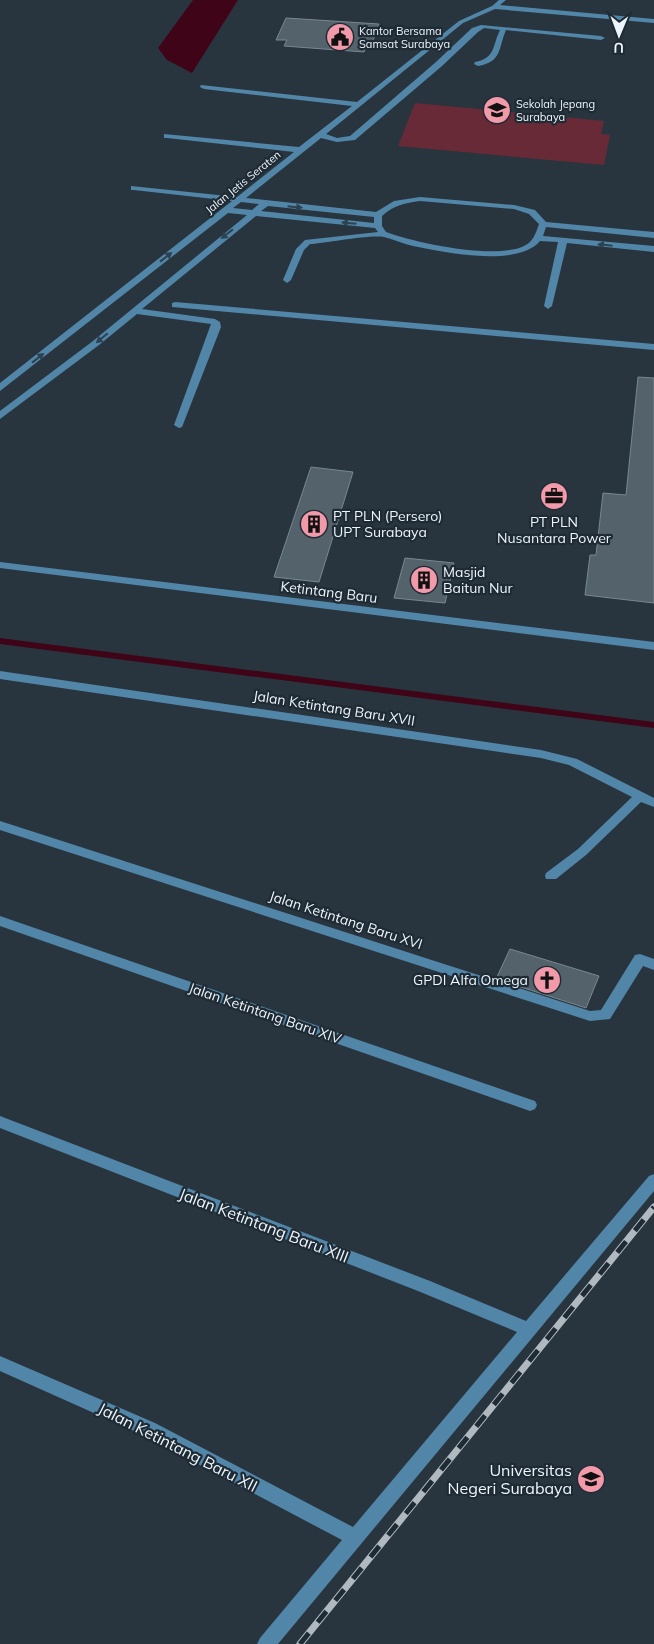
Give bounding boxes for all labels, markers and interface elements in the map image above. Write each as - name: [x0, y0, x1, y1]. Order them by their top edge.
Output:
- north arrow: [594, 10, 644, 60]
- public building icon: Kantor Bersama Samsat Surabaya: [325, 22, 355, 52]
- place label: Kantor Bersama Samsat Surabaya: [359, 24, 450, 51]
- text: U: [613, 39, 624, 57]
- school or university icon: Sekolah Jepang Surabaya: [482, 95, 512, 125]
- place label: Sekolah Jepang Surabaya: [516, 97, 595, 124]
- street label: Jalan Jetis Seraten: [203, 147, 283, 217]
- one-way arrow: [287, 203, 303, 211]
- one-way arrow: [341, 219, 357, 227]
- one-way arrow: [221, 229, 234, 240]
- one-way arrow: [597, 240, 613, 248]
- one-way arrow: [159, 252, 172, 263]
- one-way arrow: [96, 333, 109, 344]
- one-way arrow: [31, 352, 44, 363]
- office icon: PT PLN Nusantara Power: [539, 481, 569, 511]
- place label: PT PLN (Persero) UPT Surabaya: [333, 507, 443, 541]
- building icon: PT PLN (Persero) UPT Surabaya: [299, 509, 329, 539]
- place label: PT PLN Nusantara Power: [497, 513, 612, 547]
- place label: Masjid Baitun Nur: [443, 563, 514, 597]
- building icon: Masjid Baitun Nur: [409, 565, 439, 595]
- street label: Ketintang Baru: [280, 577, 378, 607]
- street label: Jalan Ketintang Baru XVII: [252, 686, 416, 730]
- street label: Jalan Ketintang Baru XVI: [267, 887, 425, 953]
- church icon: GPDI Alfa Omega: [532, 965, 562, 995]
- place label: GPDI Alfa Omega: [413, 971, 528, 989]
- street label: Jalan Ketintang Baru XIV: [186, 978, 344, 1048]
- street label: Jalan Ketintang Baru XIII: [176, 1183, 352, 1267]
- street label: Jalan Ketintang Baru XII: [95, 1398, 261, 1496]
- place label: Universitas Negeri Surabaya: [448, 1460, 572, 1498]
- school or university icon: Universitas Negeri Surabaya: [576, 1464, 606, 1494]

